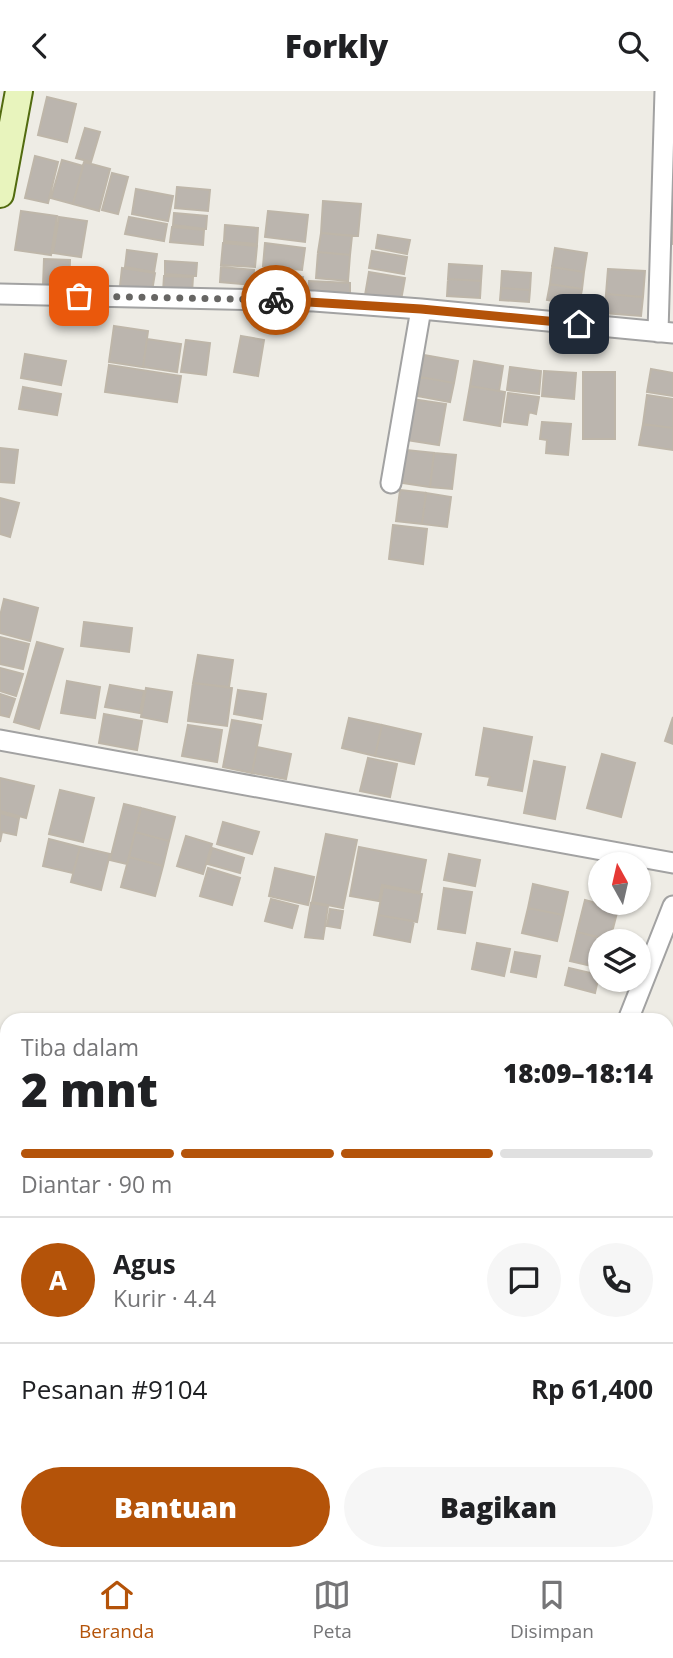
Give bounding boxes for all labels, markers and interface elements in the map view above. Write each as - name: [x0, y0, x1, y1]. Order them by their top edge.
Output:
- text: Forkly: [285, 24, 388, 67]
- icon: back: [21, 27, 59, 65]
- icon: search: [614, 27, 652, 65]
- courier: [241, 265, 311, 335]
- pin: [49, 266, 109, 326]
- icon: bag: [60, 277, 98, 315]
- icon: bike: [257, 281, 295, 319]
- pin: [549, 294, 609, 354]
- icon: home: [560, 305, 598, 343]
- north arrow: [588, 852, 651, 915]
- map controls: [588, 852, 651, 992]
- button: layers: [588, 929, 651, 992]
- text: Tiba dalam: [21, 1031, 139, 1063]
- text: 18:09–18:14: [503, 1055, 653, 1091]
- text: 2 mnt: [21, 1058, 158, 1120]
- text: Diantar · 90 m: [21, 1168, 172, 1200]
- button: chat: [487, 1243, 561, 1317]
- button: phone: [579, 1243, 653, 1317]
- text: Agus: [113, 1246, 176, 1282]
- text: A: [49, 1262, 67, 1298]
- text: Kurir · 4.4: [113, 1282, 216, 1314]
- text: Pesanan #9104: [21, 1371, 207, 1407]
- text: Rp 61,400: [531, 1371, 653, 1407]
- button: Bantuan: [21, 1467, 330, 1547]
- button: Bagikan: [344, 1467, 653, 1547]
- tab: Beranda: [79, 1576, 154, 1644]
- tab: Peta: [312, 1576, 352, 1644]
- tab: Disimpan: [510, 1576, 594, 1644]

